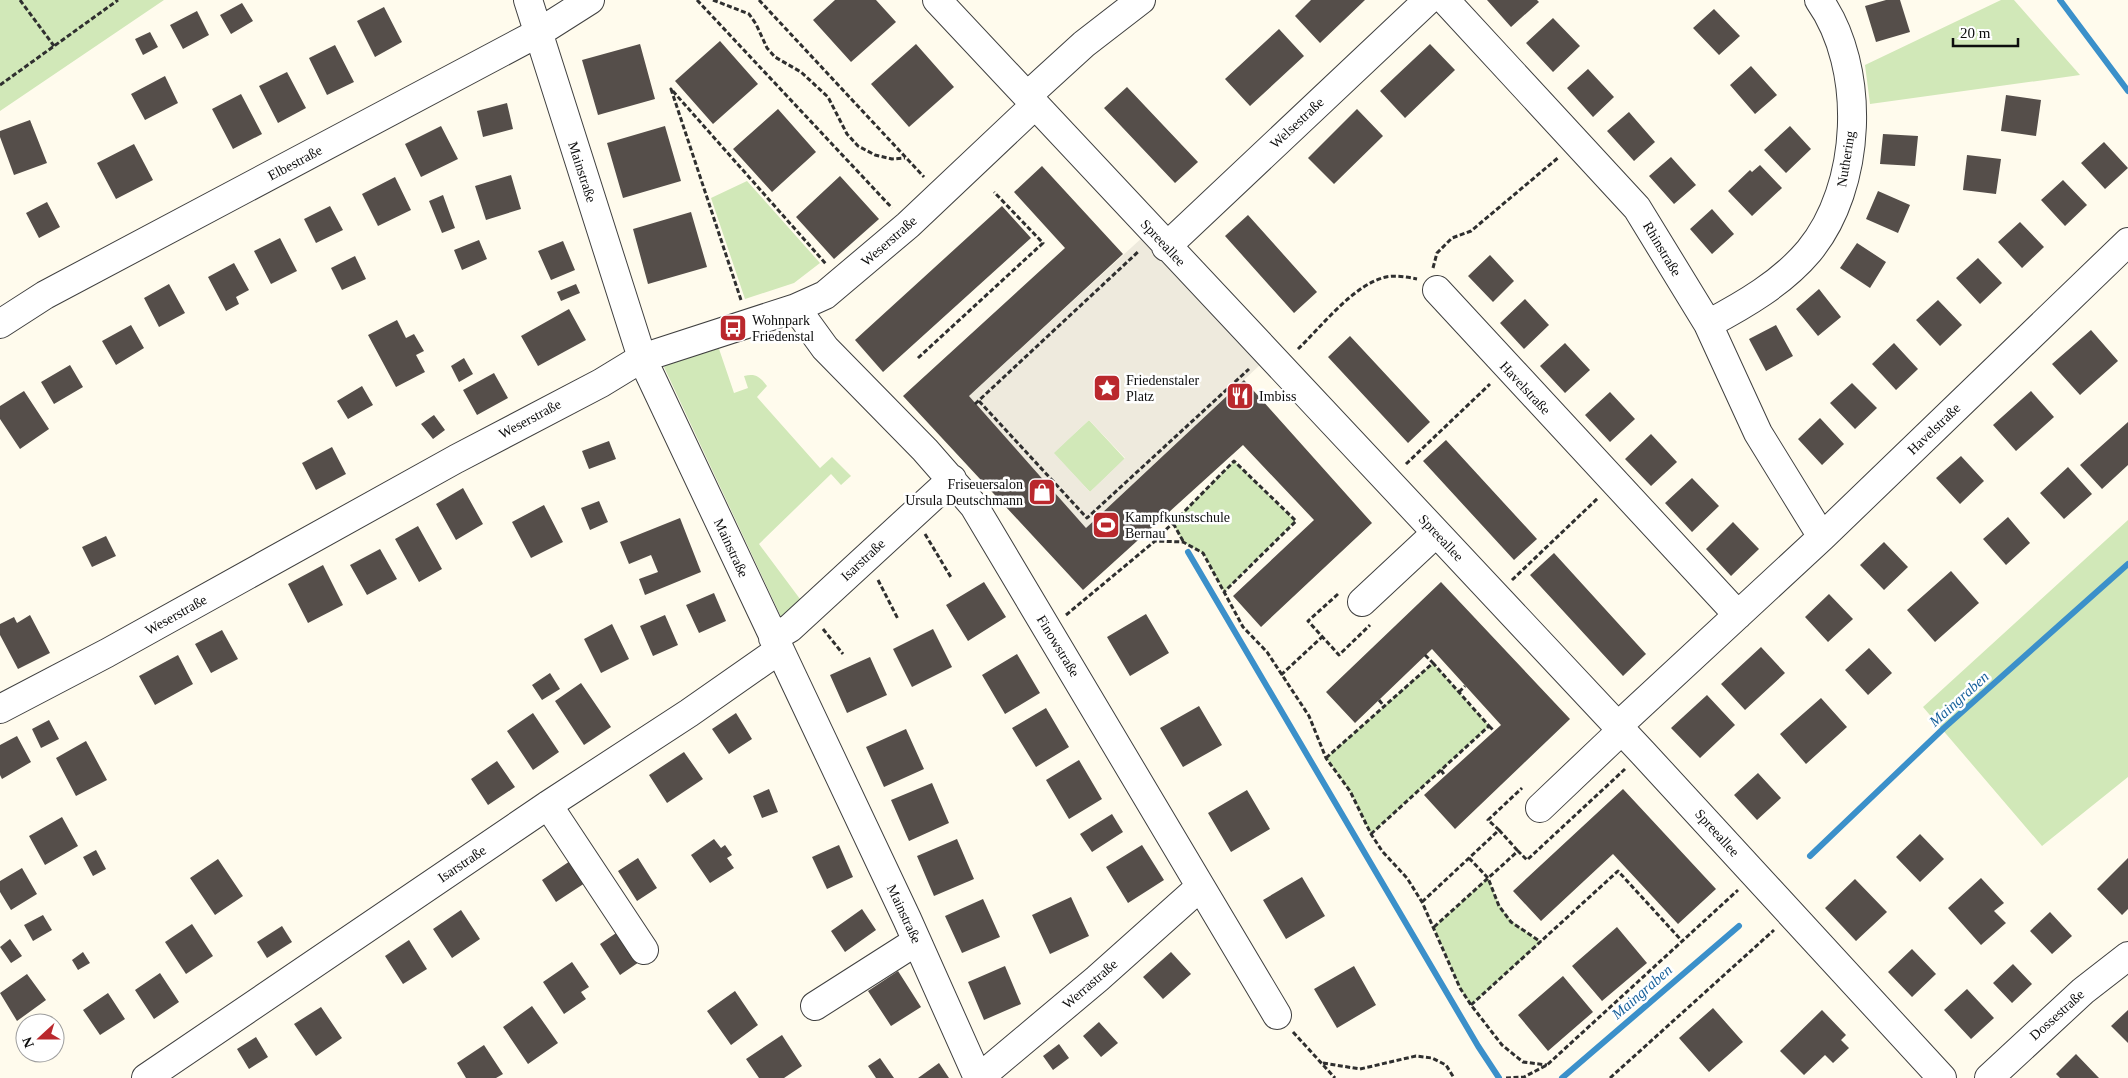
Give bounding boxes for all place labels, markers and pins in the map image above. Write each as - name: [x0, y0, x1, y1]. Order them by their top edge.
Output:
- bus stop icon: Wohnpark Friedenstal: [718, 313, 748, 343]
- place label: Wohnpark Friedenstal: [752, 313, 814, 344]
- place icon: Friedenstaler Platz: [1092, 373, 1122, 403]
- place label: Friedenstaler Platz: [1126, 373, 1199, 404]
- restaurant icon: Imbiss: [1225, 381, 1255, 411]
- place label: Imbiss: [1259, 389, 1296, 404]
- place label: Friseuersalon Ursula Deutschmann: [905, 477, 1023, 508]
- shop icon: Friseuersalon Ursula Deutschmann: [1027, 477, 1057, 507]
- sports icon: Kampfkunstschule Bernau: [1091, 510, 1121, 540]
- place label: Kampfkunstschule Bernau: [1125, 510, 1230, 541]

